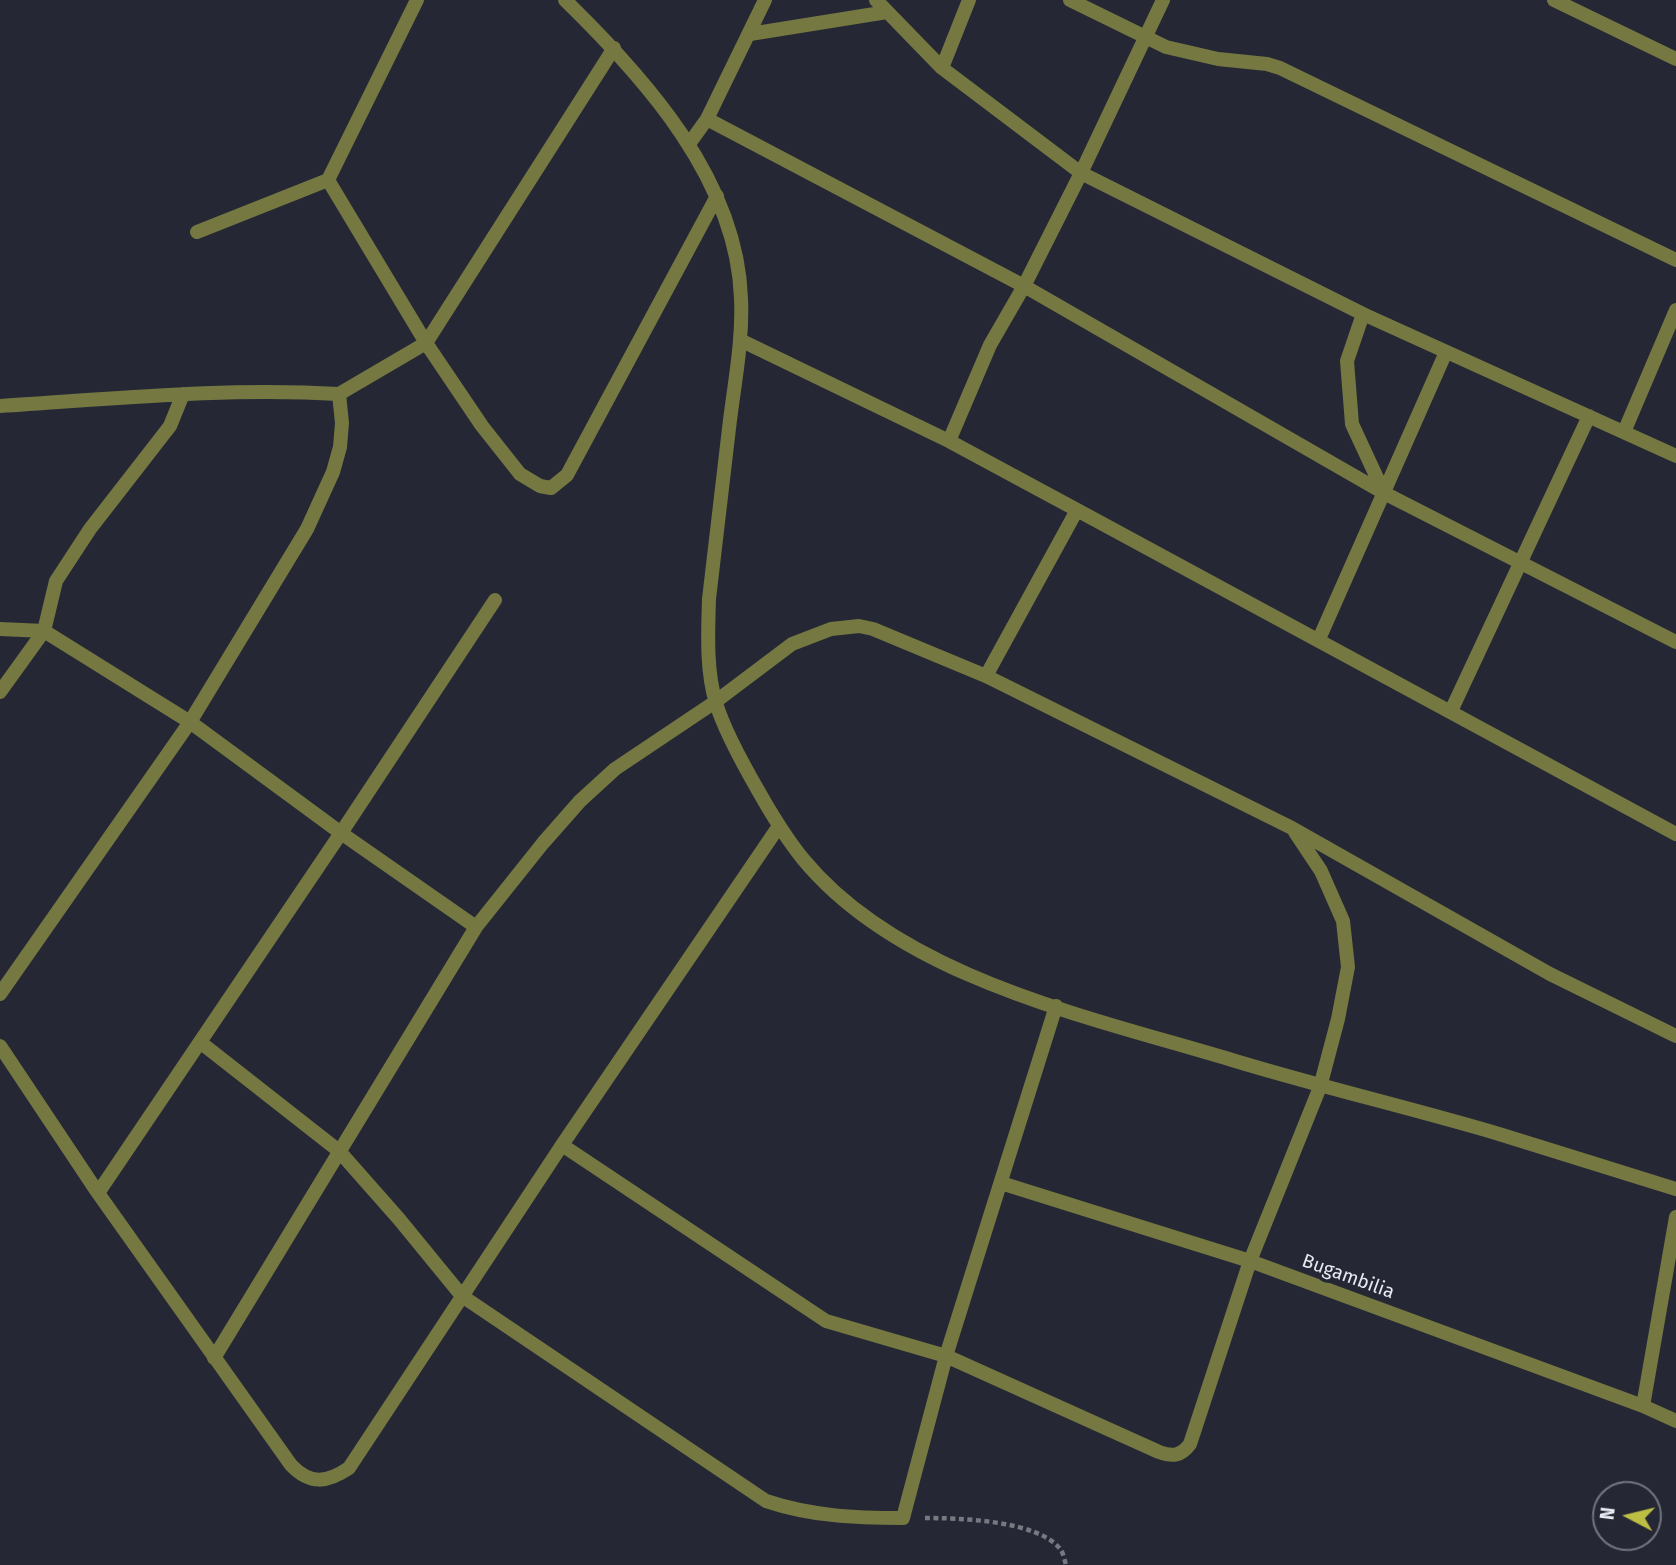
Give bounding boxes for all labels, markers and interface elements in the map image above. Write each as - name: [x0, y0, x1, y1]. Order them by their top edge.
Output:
- street label: Bugambilia: [1299, 1250, 1397, 1304]
- north arrow: [1592, 1481, 1662, 1551]
- text: N: [1595, 1506, 1620, 1521]

